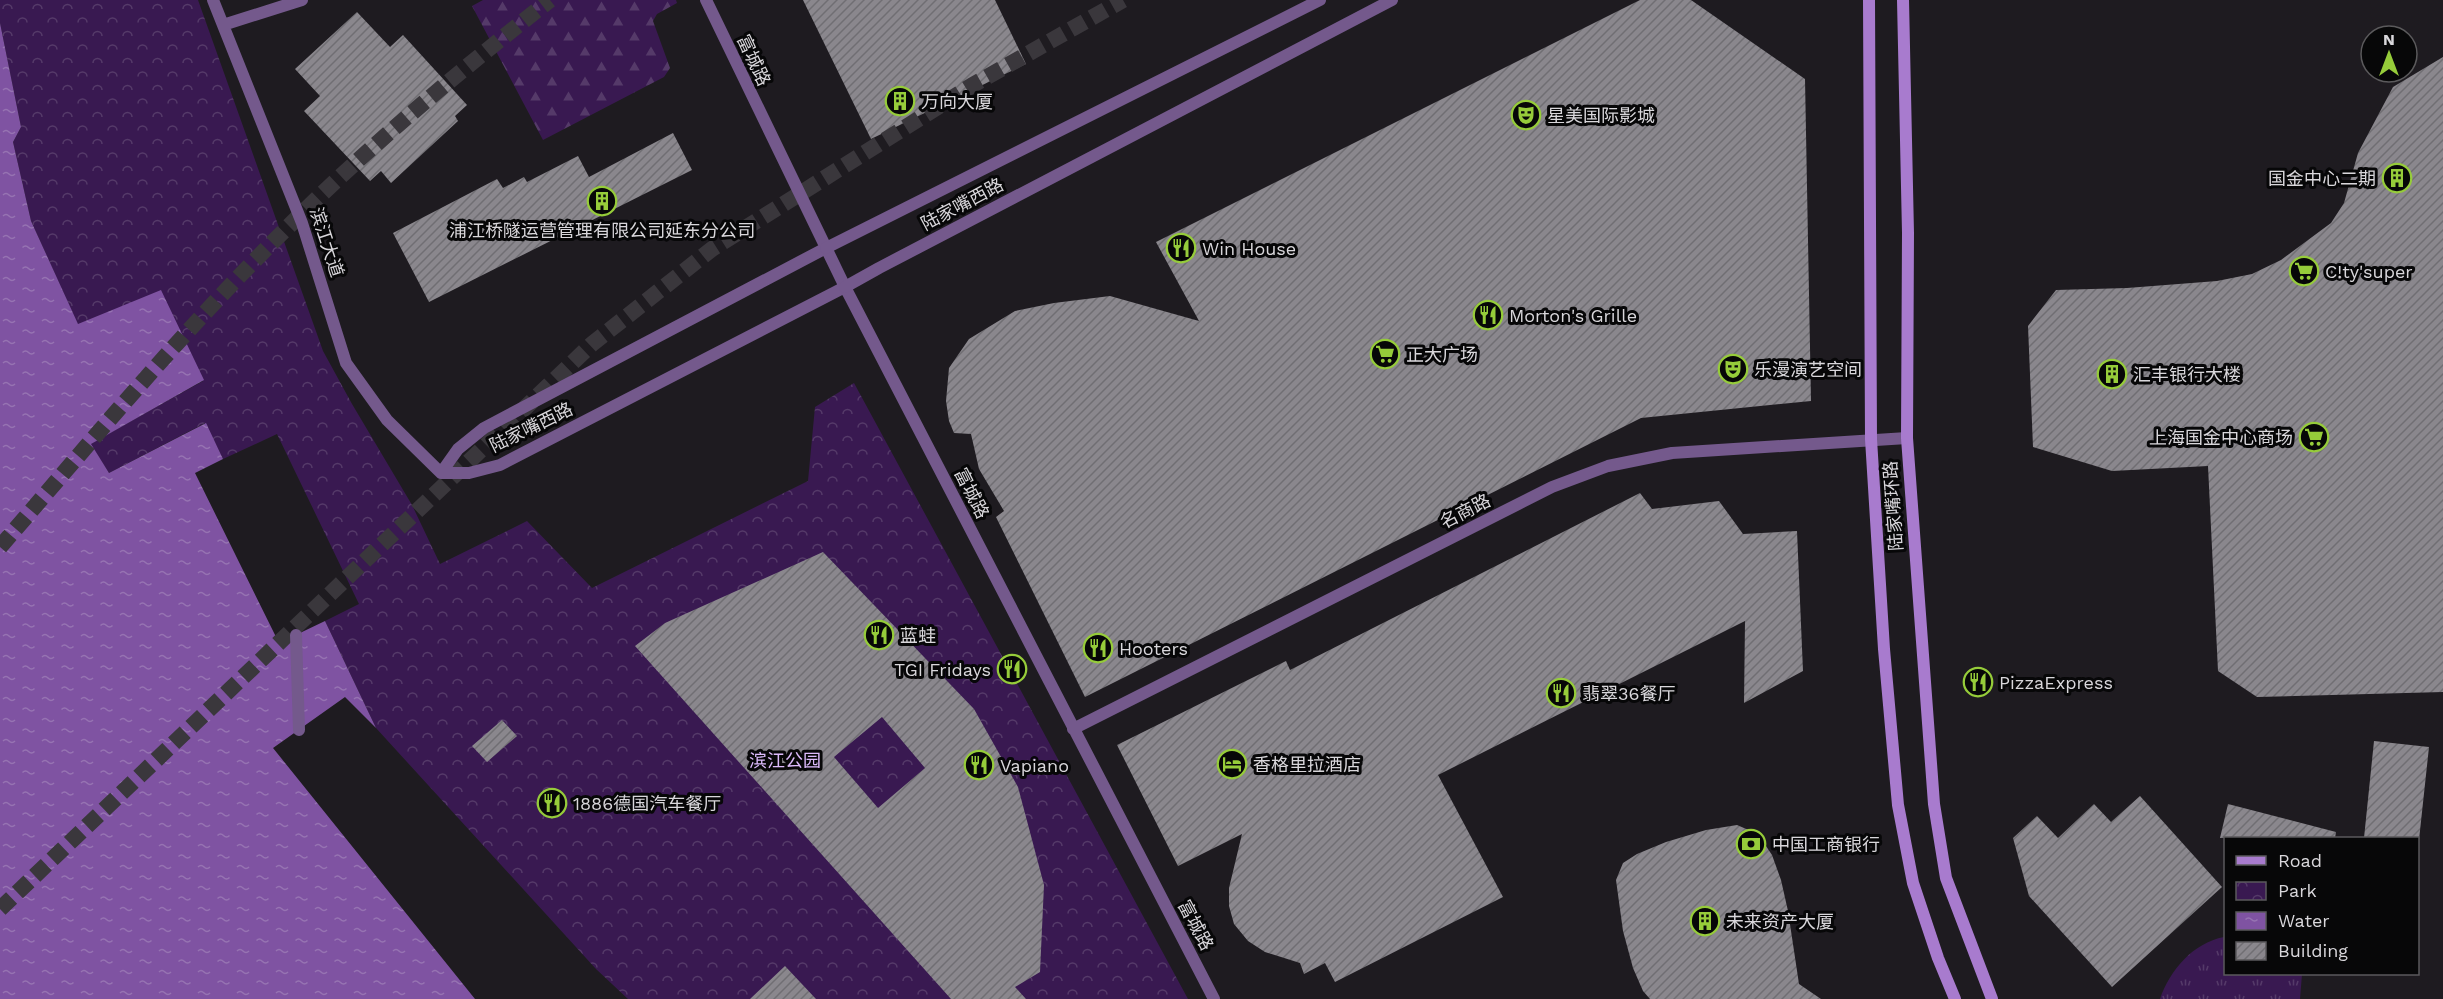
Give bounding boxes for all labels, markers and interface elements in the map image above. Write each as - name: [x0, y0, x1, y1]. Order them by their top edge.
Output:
- north arrow: [2359, 24, 2419, 84]
- text: N: [2383, 30, 2395, 49]
- street label: 富城路: [733, 31, 775, 89]
- building icon: 万向大厦: [884, 85, 916, 117]
- place label: 万向大厦: [921, 91, 993, 112]
- theatre icon: 星美国际影城: [1510, 99, 1542, 131]
- place label: 星美国际影城: [1547, 105, 1655, 126]
- building icon: 国金中心二期: [2381, 162, 2413, 194]
- place label: 国金中心二期: [2268, 168, 2376, 189]
- street label: 陆家嘴西路: [917, 174, 1007, 234]
- building icon: 浦江桥隧运营管理有限公司延东分公司: [586, 185, 618, 217]
- street label: 滨江大道: [306, 205, 348, 279]
- place label: 浦江桥隧运营管理有限公司延东分公司: [449, 220, 755, 241]
- restaurant icon: Win House: [1165, 232, 1197, 264]
- place label: Win House: [1202, 238, 1296, 259]
- supermarket icon: C!ty'super: [2288, 255, 2320, 287]
- place label: C!ty'super: [2325, 261, 2413, 282]
- restaurant icon: Morton's Grille: [1472, 299, 1504, 331]
- place label: Morton's Grille: [1509, 305, 1637, 326]
- supermarket icon: 正大广场: [1369, 338, 1401, 370]
- place label: 正大广场: [1406, 344, 1478, 365]
- theatre icon: 乐漫演艺空间: [1717, 353, 1749, 385]
- building icon: 汇丰银行大楼: [2096, 358, 2128, 390]
- place label: 乐漫演艺空间: [1754, 359, 1862, 380]
- place label: 汇丰银行大楼: [2133, 364, 2241, 385]
- street label: 陆家嘴西路: [486, 398, 576, 456]
- supermarket icon: 上海国金中心商场: [2298, 421, 2330, 453]
- place label: 上海国金中心商场: [2149, 427, 2293, 448]
- street label: 陆家嘴环路: [1879, 460, 1907, 552]
- street label: 富城路: [950, 464, 994, 522]
- street label: 名商路: [1436, 489, 1494, 533]
- restaurant icon: 蓝蛙: [863, 619, 895, 651]
- place label: 蓝蛙: [900, 625, 936, 646]
- restaurant icon: Hooters: [1082, 632, 1114, 664]
- place label: Hooters: [1119, 638, 1188, 659]
- restaurant icon: TGI Fridays: [996, 653, 1028, 685]
- place label: TGI Fridays: [894, 659, 991, 680]
- restaurant icon: PizzaExpress: [1962, 666, 1994, 698]
- place label: PizzaExpress: [1999, 672, 2113, 693]
- restaurant icon: 翡翠36餐厅: [1545, 677, 1577, 709]
- place label: 翡翠36餐厅: [1582, 683, 1675, 704]
- hotel icon: 香格里拉酒店: [1216, 748, 1248, 780]
- restaurant icon: Vapiano: [963, 749, 995, 781]
- park label: 滨江公园: [749, 750, 821, 771]
- place label: 香格里拉酒店: [1253, 754, 1361, 775]
- place label: Vapiano: [1000, 755, 1069, 776]
- restaurant icon: 1886德国汽车餐厅: [536, 787, 568, 819]
- place label: 1886德国汽车餐厅: [573, 793, 721, 814]
- bank icon: 中国工商银行: [1735, 828, 1767, 860]
- place label: 中国工商银行: [1772, 834, 1880, 855]
- legend: [2224, 837, 2419, 975]
- text: Road: [2278, 850, 2322, 871]
- text: Park: [2278, 880, 2317, 901]
- street label: 富城路: [1174, 896, 1218, 954]
- building icon: 未来资产大厦: [1689, 905, 1721, 937]
- text: Water: [2278, 910, 2330, 931]
- place label: 未来资产大厦: [1726, 911, 1834, 932]
- text: Building: [2278, 940, 2348, 961]

